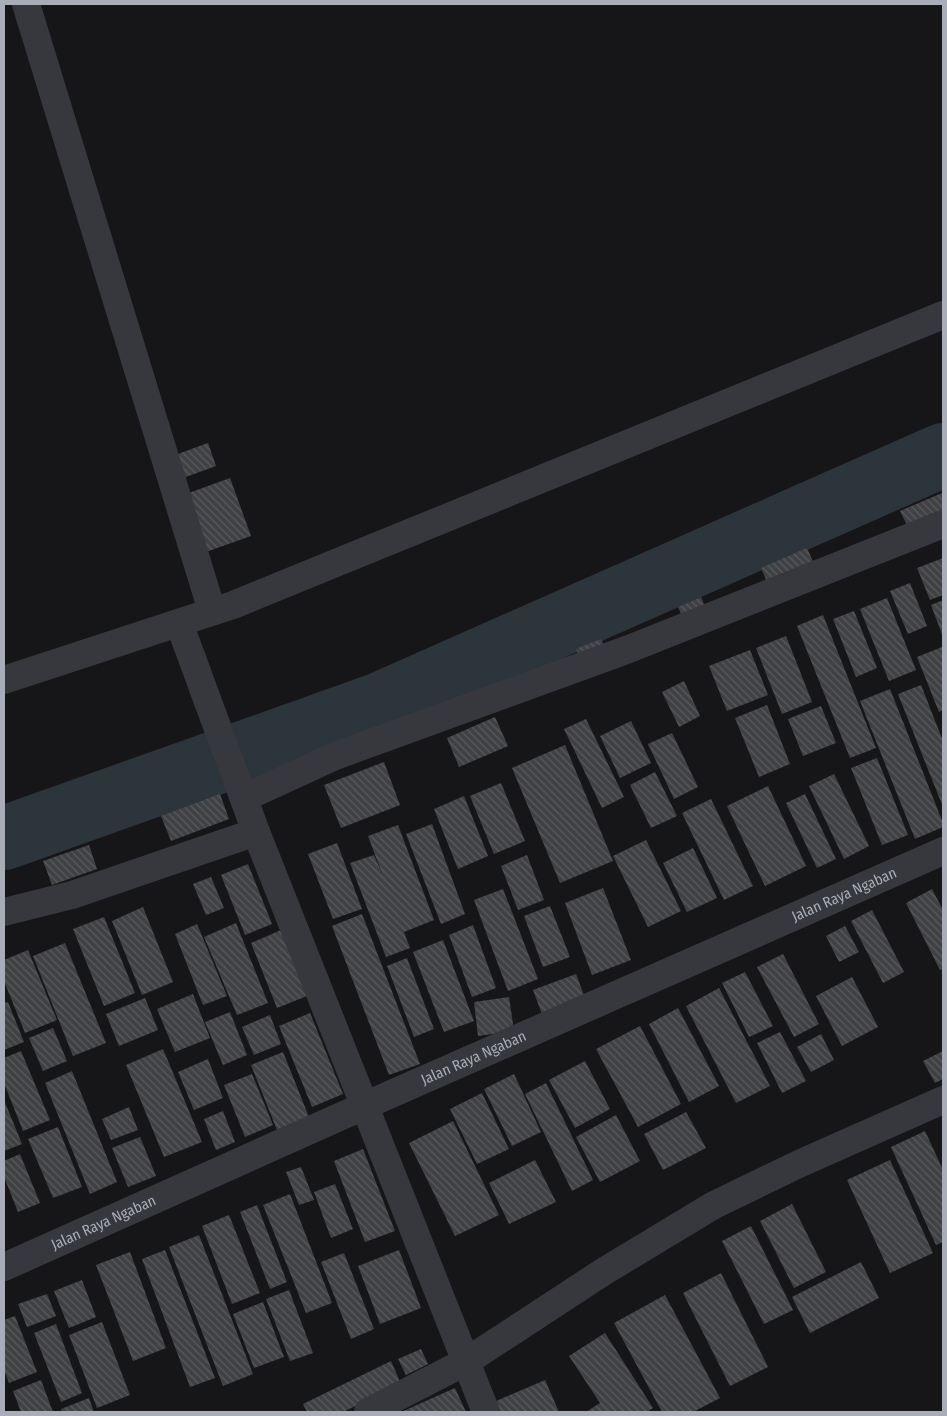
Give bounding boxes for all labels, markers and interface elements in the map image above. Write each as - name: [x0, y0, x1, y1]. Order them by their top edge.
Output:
- street label: Jalan Raya Ngaban: [789, 864, 899, 926]
- street label: Jalan Raya Ngaban: [418, 1027, 529, 1089]
- street label: Jalan Raya Ngaban: [48, 1191, 159, 1254]

